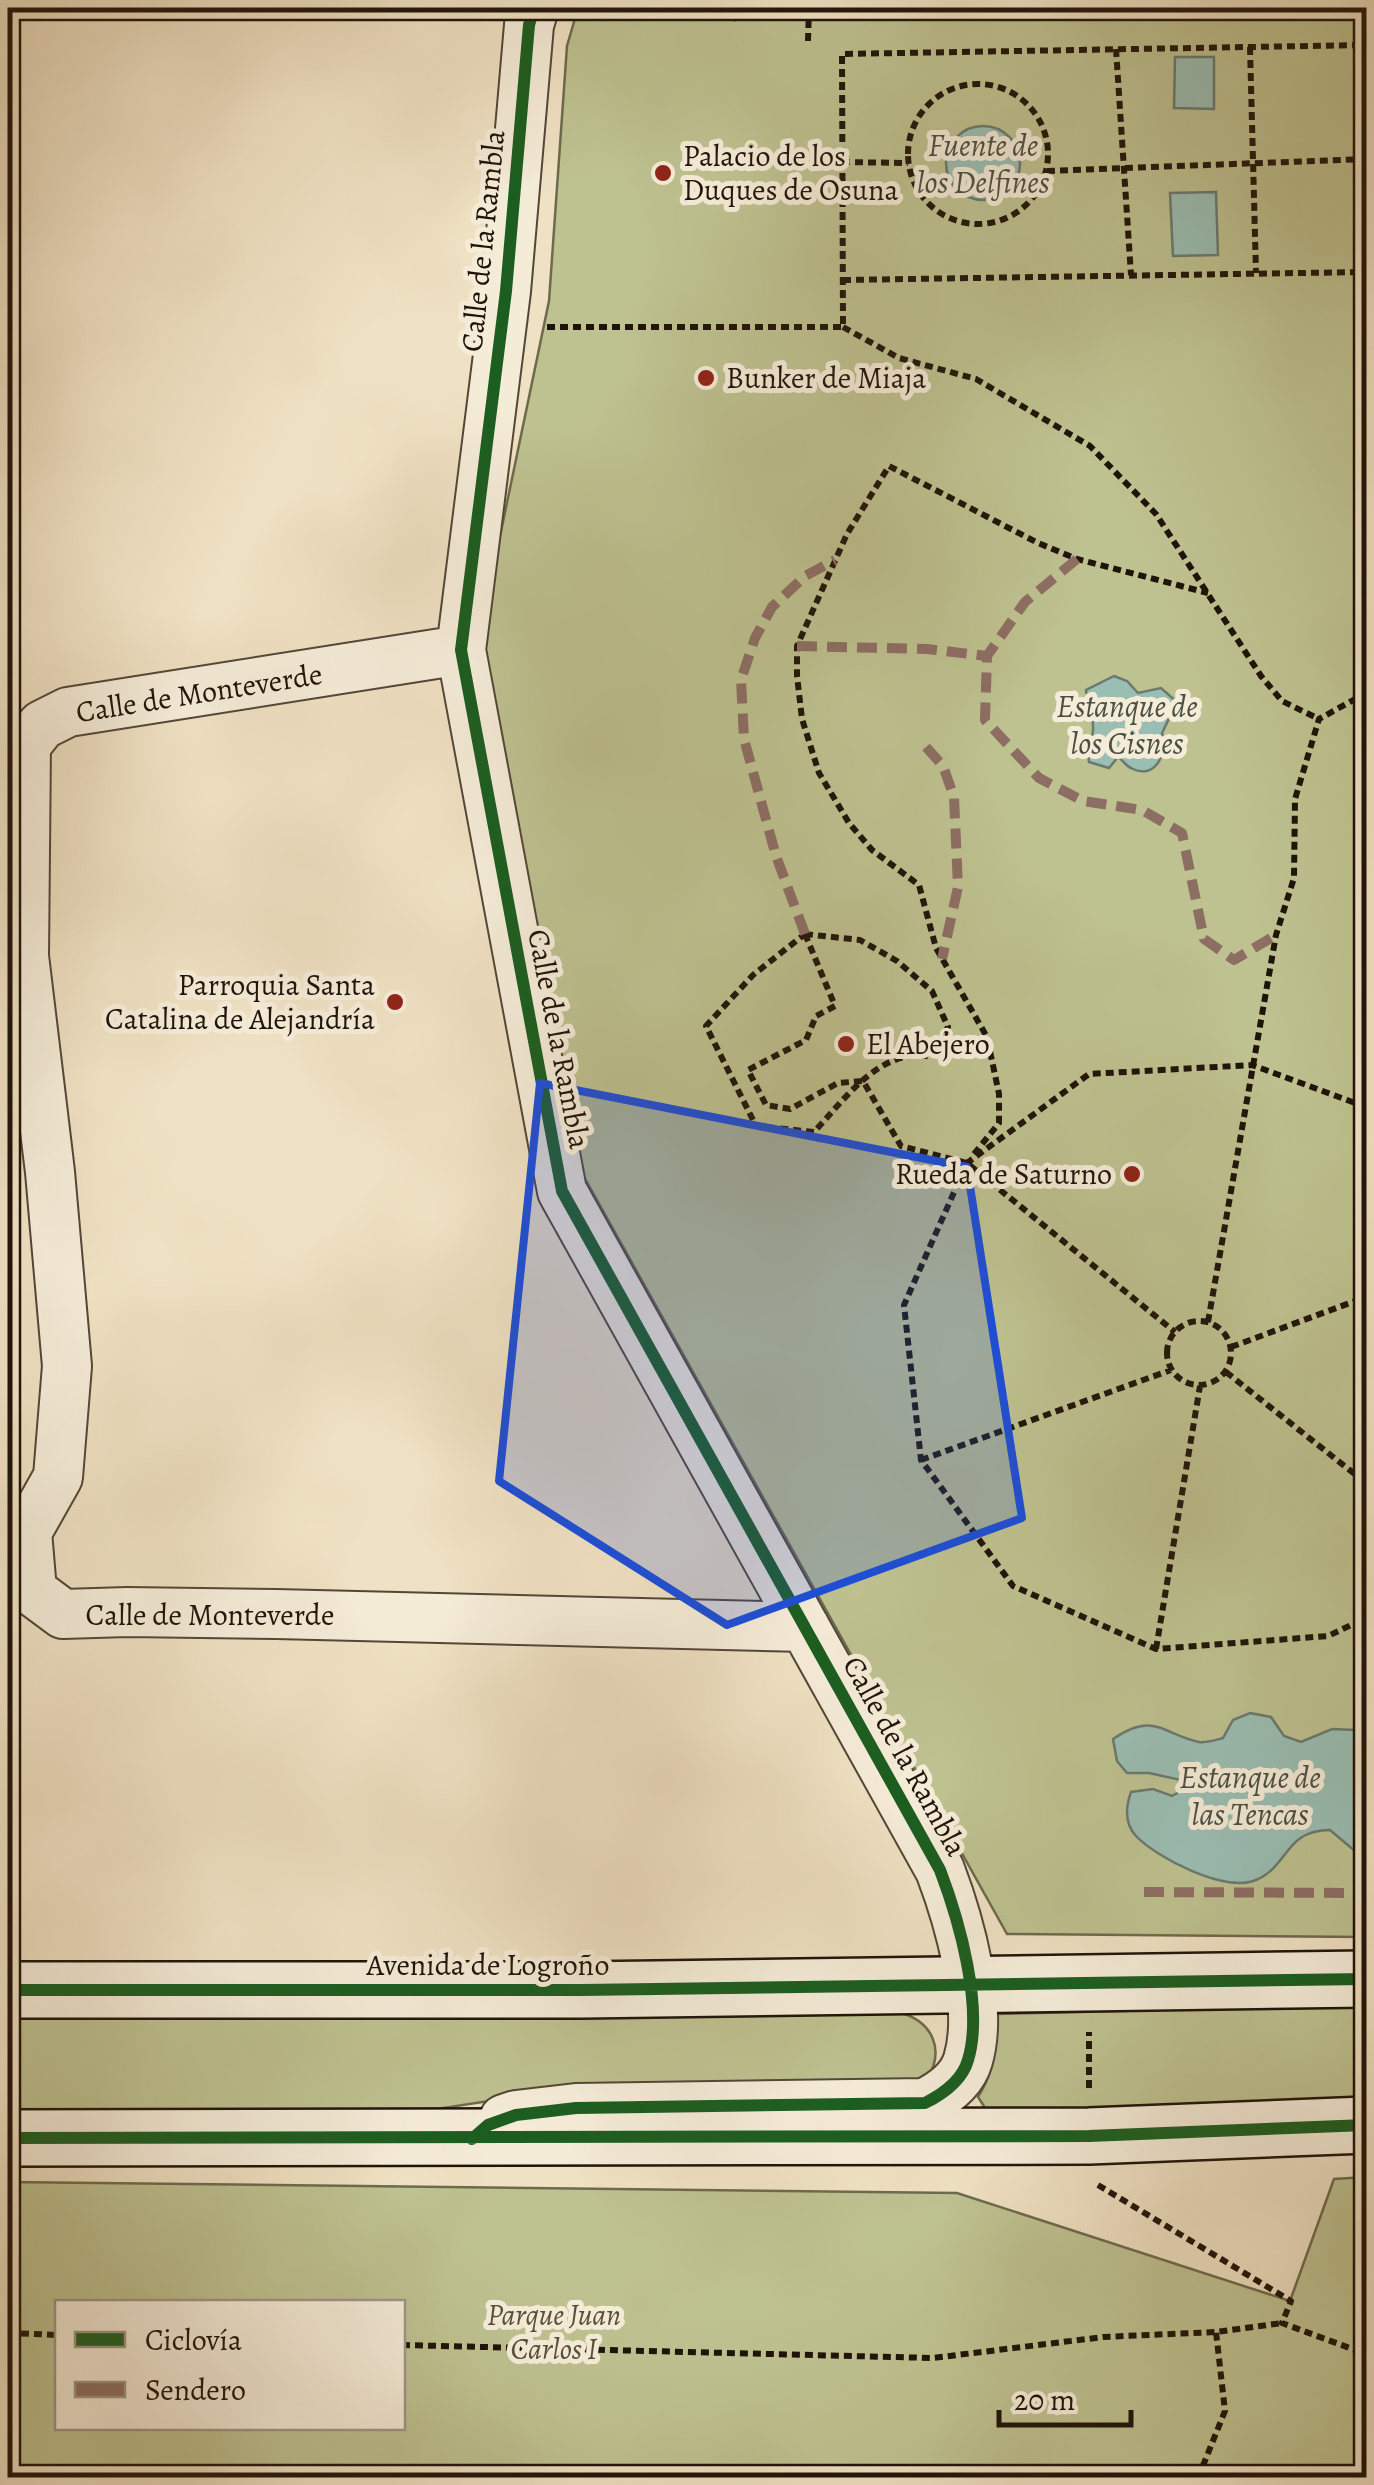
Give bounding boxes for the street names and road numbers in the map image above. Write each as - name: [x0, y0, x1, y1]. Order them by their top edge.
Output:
- street label: Calle de la Rambla: [451, 128, 515, 354]
- street label: Calle de Monteverde: [73, 654, 325, 732]
- street label: Calle de la Rambla: [518, 926, 600, 1152]
- street label: Calle de Monteverde: [86, 1595, 334, 1635]
- street label: Calle de la Rambla: [834, 1649, 976, 1863]
- street label: Avenida de Logroño: [366, 1945, 609, 1985]

